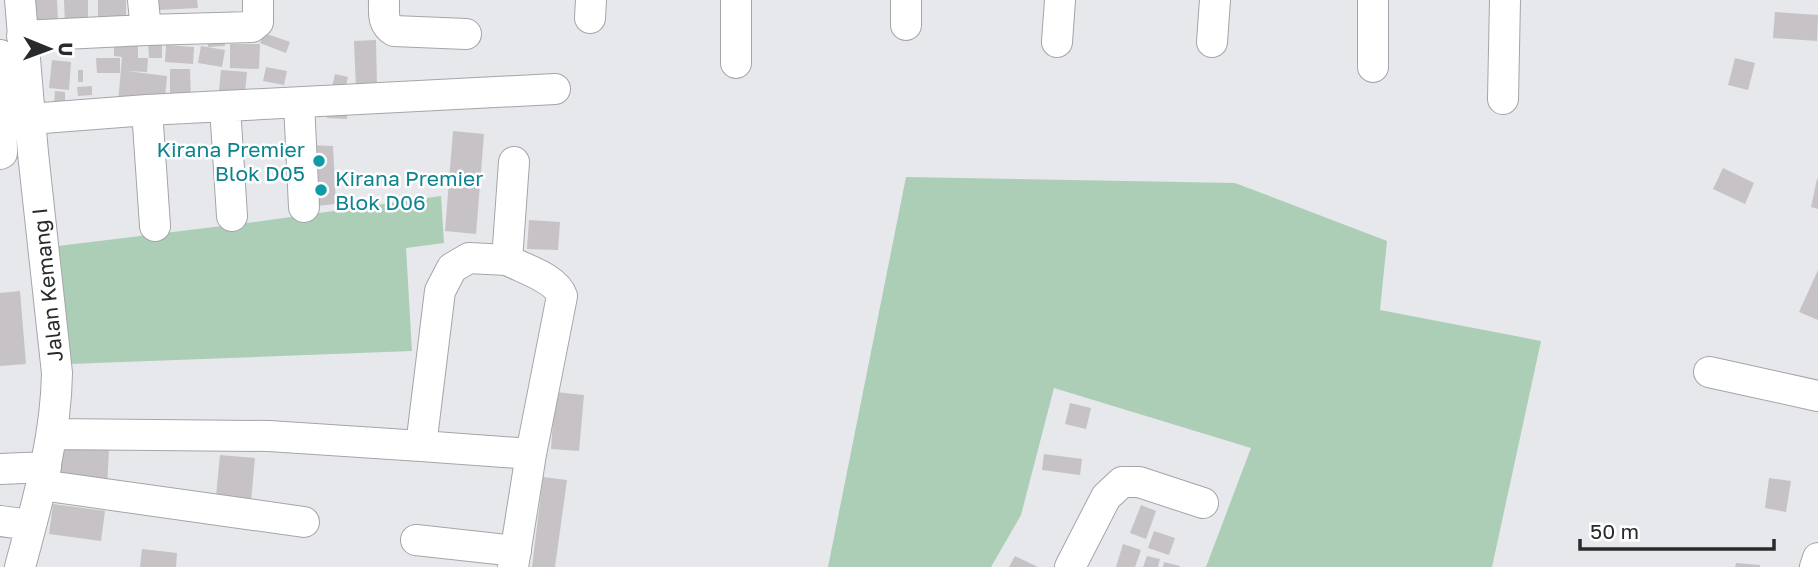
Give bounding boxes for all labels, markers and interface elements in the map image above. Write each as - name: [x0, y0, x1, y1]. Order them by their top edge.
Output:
- north arrow: [14, 14, 84, 84]
- text: U: [55, 42, 78, 56]
- place label: Kirana Premier Blok D05: [157, 136, 305, 186]
- marker: Kirana Premier Blok D05: [311, 153, 327, 169]
- place label: Kirana Premier Blok D06: [335, 165, 484, 215]
- marker: Kirana Premier Blok D06: [313, 182, 329, 198]
- street label: Jalan Kemang I: [26, 207, 68, 363]
- scale bar: [1580, 508, 1774, 552]
- text: 50 m: [1590, 518, 1639, 544]

